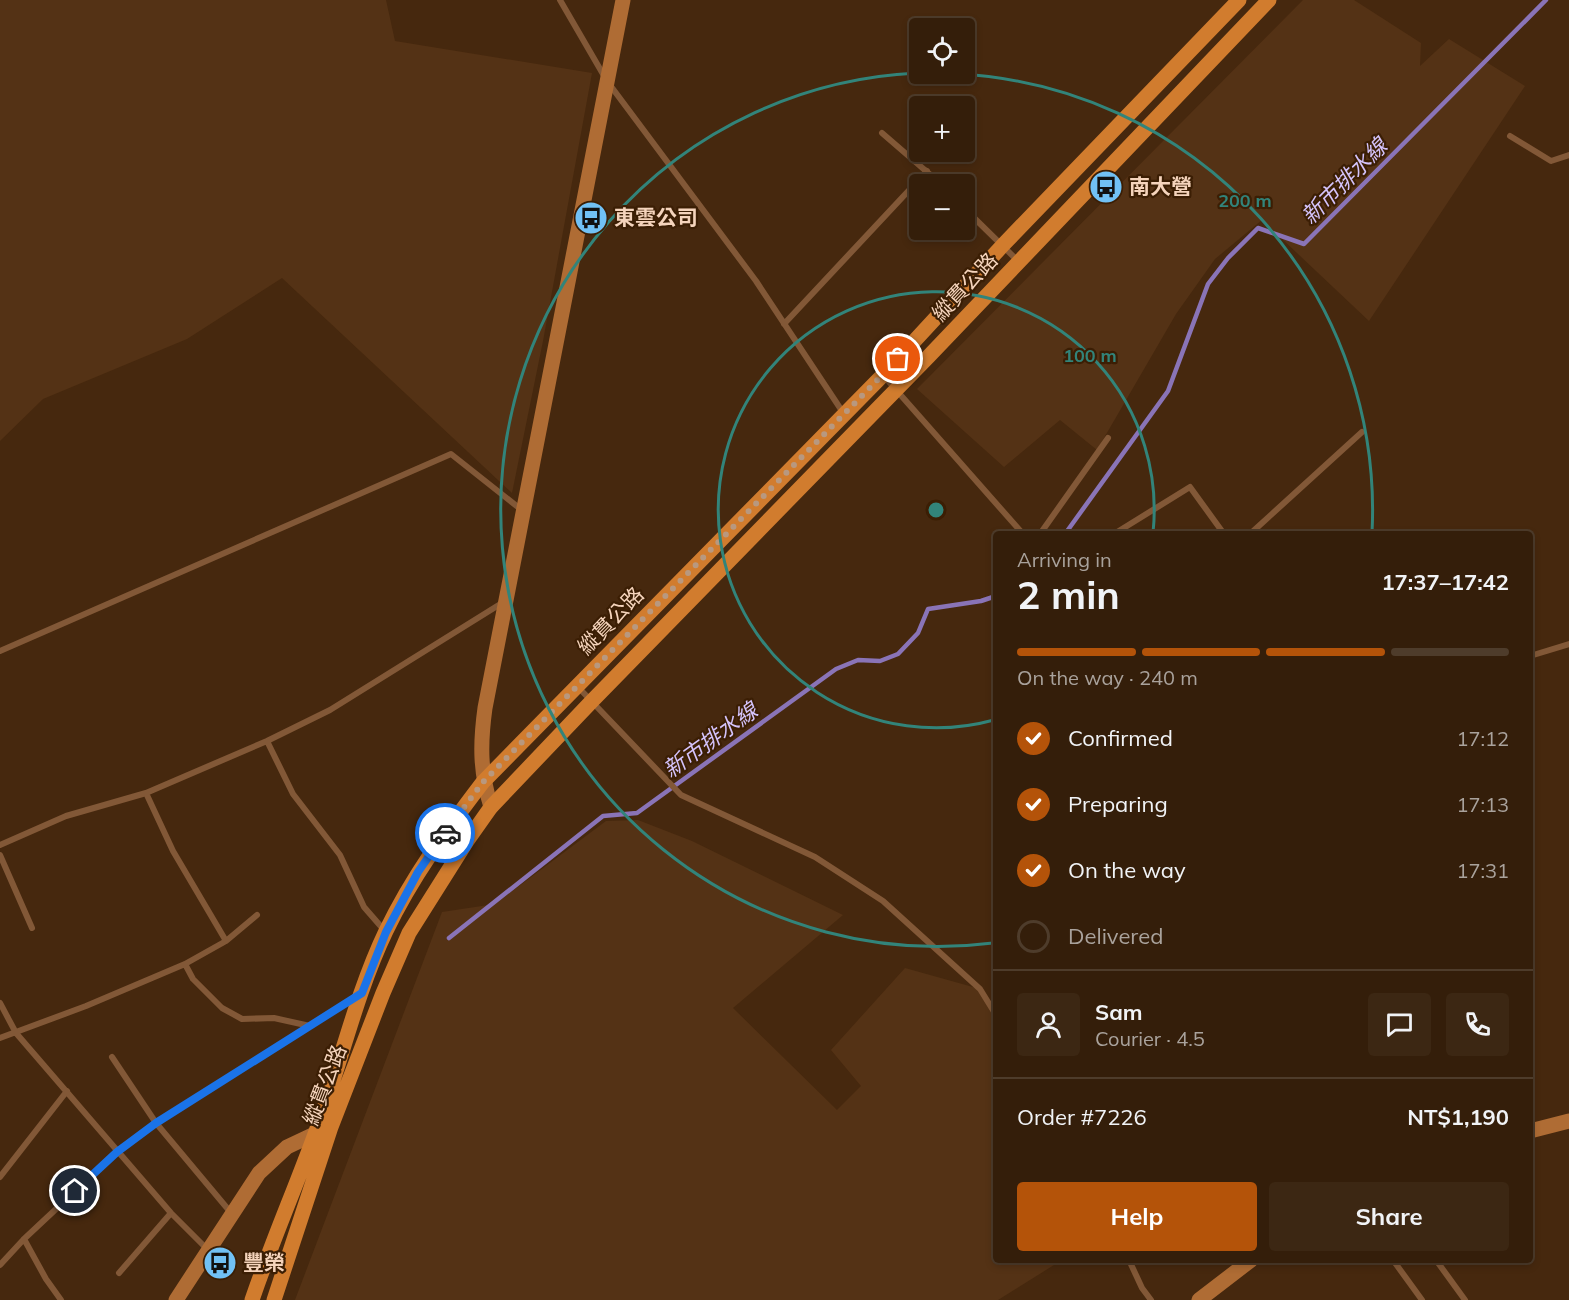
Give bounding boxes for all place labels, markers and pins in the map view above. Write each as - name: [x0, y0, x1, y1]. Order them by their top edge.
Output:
- bus stop icon: 南大營: [1088, 169, 1124, 205]
- place label: 南大營: [1129, 173, 1192, 199]
- bus stop icon: 東雲公司: [573, 200, 609, 236]
- place label: 東雲公司: [614, 204, 698, 230]
- pin: [872, 333, 923, 384]
- centre of rings: [926, 500, 946, 520]
- pin: [49, 1165, 100, 1216]
- bus stop icon: 豐榮: [202, 1245, 238, 1281]
- place label: 豐榮: [243, 1249, 285, 1275]

